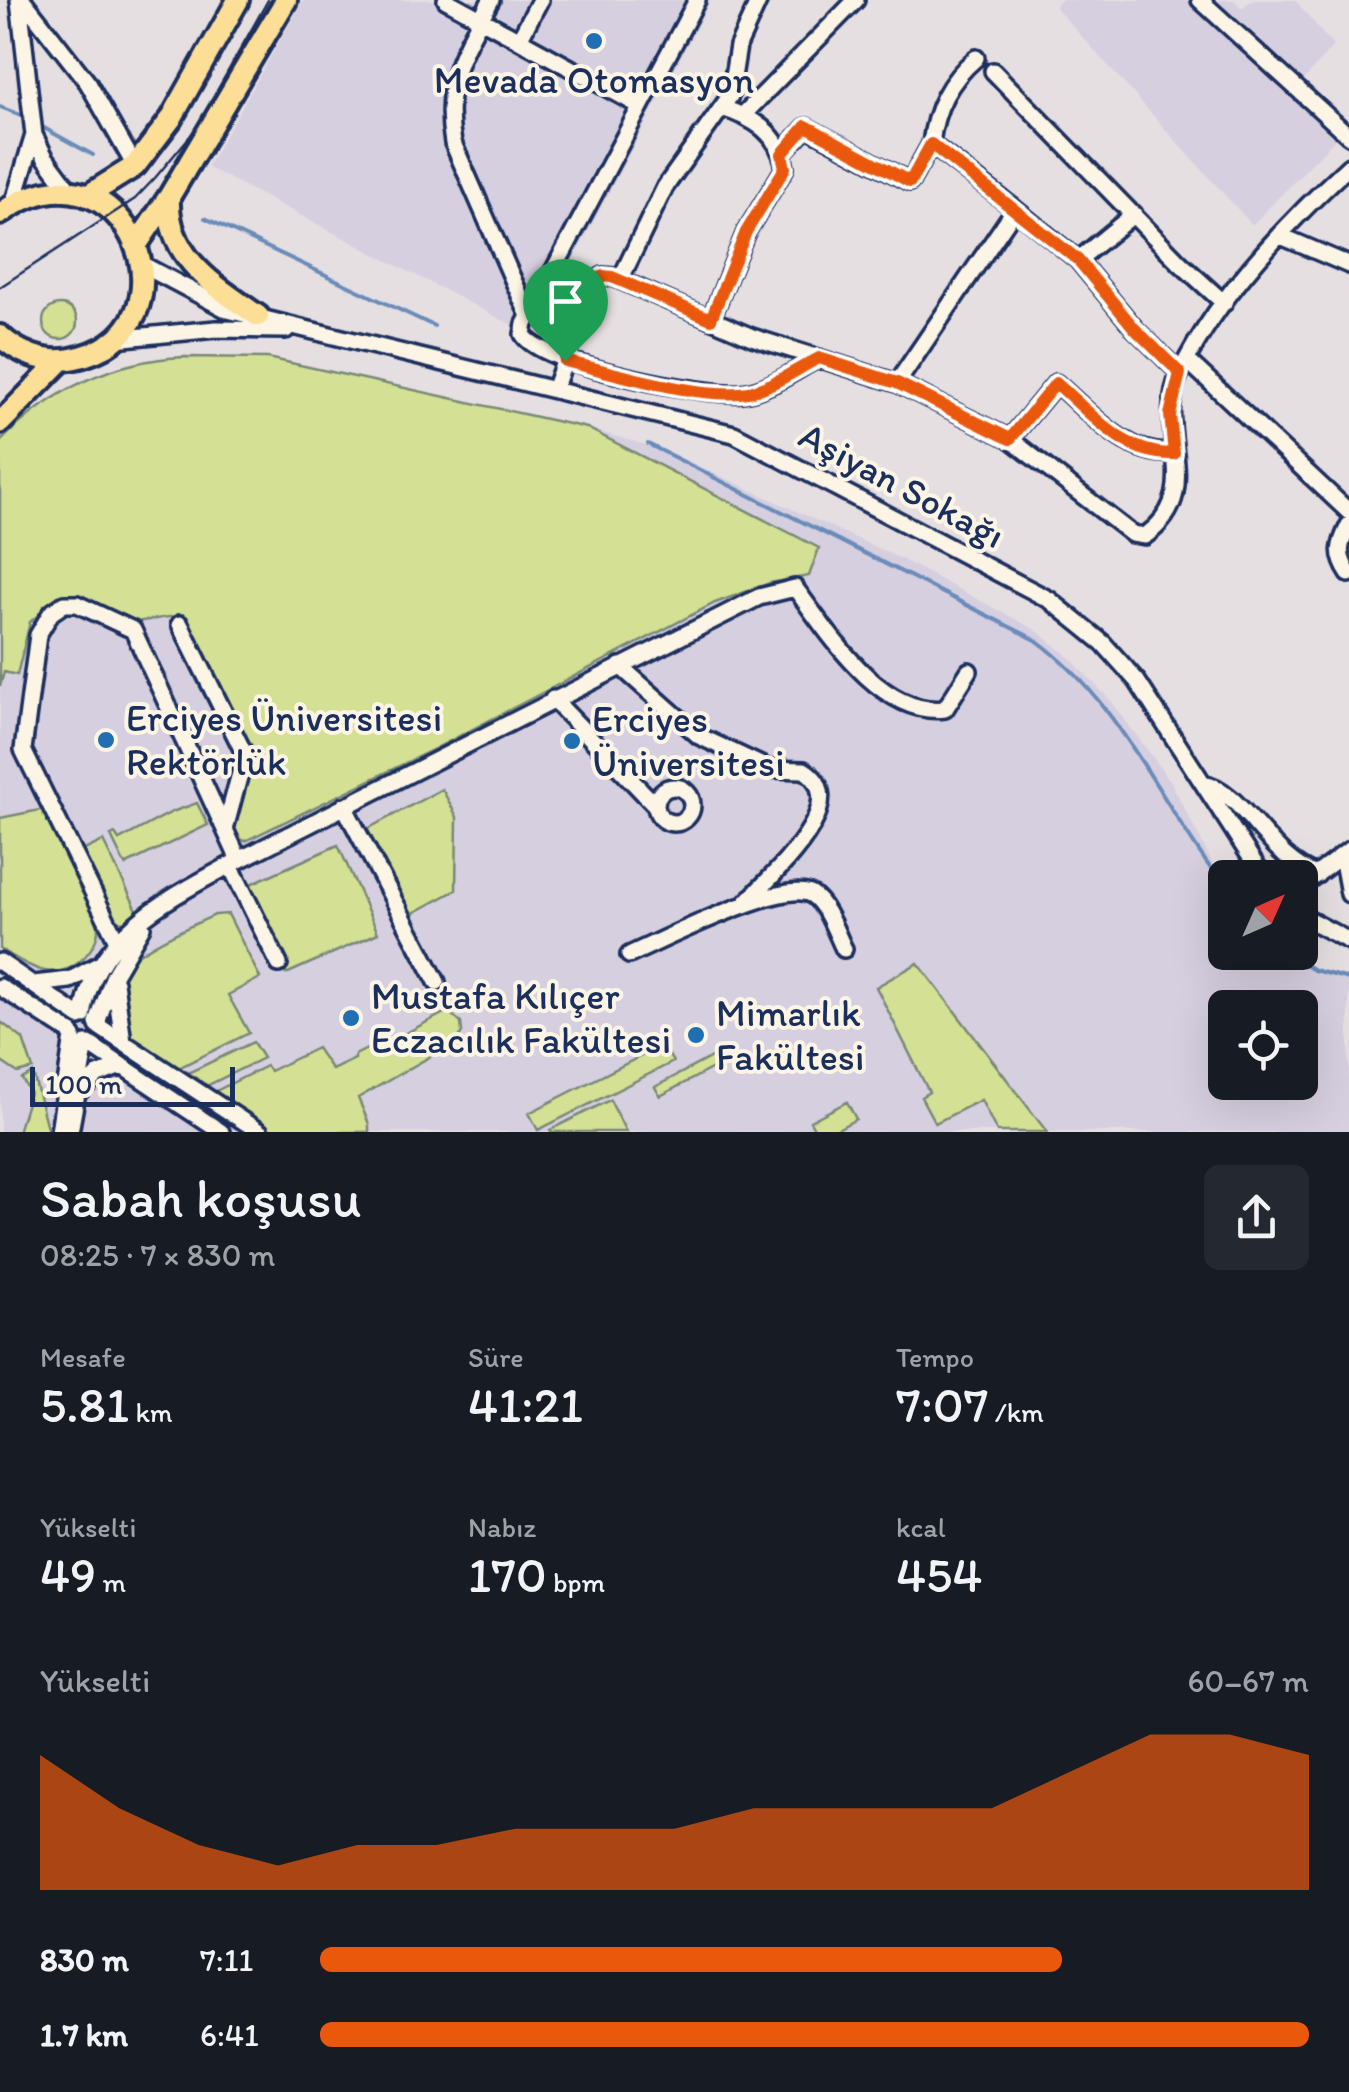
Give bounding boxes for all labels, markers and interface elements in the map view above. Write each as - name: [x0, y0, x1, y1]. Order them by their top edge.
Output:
- marker: Mevada Otomasyon: [583, 30, 605, 52]
- place label: Mevada Otomasyon: [434, 57, 754, 103]
- pin: [523, 259, 608, 362]
- icon: arrive: [538, 274, 593, 329]
- street label: Aşiyan Sokağı: [792, 412, 1012, 558]
- place label: Erciyes Üniversitesi Rektörlük: [126, 695, 442, 785]
- place label: Erciyes Üniversitesi: [592, 696, 785, 786]
- marker: Erciyes Üniversitesi Rektörlük: [95, 729, 117, 751]
- marker: Erciyes Üniversitesi: [561, 730, 583, 752]
- north arrow: [1208, 860, 1318, 970]
- map controls: [1208, 860, 1318, 1100]
- place label: Mustafa Kılıçer Eczacılık Fakültesi: [371, 973, 671, 1063]
- place label: Mimarlık Fakültesi: [716, 990, 864, 1080]
- button: locate: [1208, 990, 1318, 1100]
- marker: Mustafa Kılıçer Eczacılık Fakültesi: [340, 1007, 362, 1029]
- marker: Mimarlık Fakültesi: [685, 1024, 707, 1046]
- scale bar: [30, 1062, 235, 1106]
- text: 100 m: [45, 1067, 122, 1101]
- text: Sabah koşusu: [40, 1165, 361, 1231]
- button: share: [1204, 1165, 1309, 1270]
- text: 08:25 · 7 × 830 m: [40, 1236, 276, 1274]
- text: Mesafe: [40, 1340, 126, 1374]
- text: Süre: [468, 1340, 524, 1374]
- text: Tempo: [896, 1340, 974, 1374]
- text: 5.81: [40, 1374, 129, 1435]
- text: 41:21: [468, 1374, 583, 1435]
- text: 7:07: [896, 1374, 989, 1435]
- text: km: [129, 1395, 172, 1429]
- text: /km: [989, 1395, 1044, 1429]
- text: Yükselti: [40, 1510, 136, 1544]
- text: Nabız: [468, 1510, 536, 1544]
- text: kcal: [896, 1510, 946, 1544]
- text: 49: [40, 1544, 96, 1605]
- text: 170: [468, 1544, 547, 1605]
- text: 454: [896, 1544, 982, 1605]
- text: m: [96, 1565, 126, 1599]
- text: bpm: [547, 1565, 605, 1599]
- text: Yükselti: [40, 1662, 150, 1700]
- text: 60–67 m: [1188, 1662, 1309, 1700]
- text: 830 m: [40, 1941, 129, 1979]
- text: 7:11: [200, 1941, 253, 1979]
- text: 1.7 km: [40, 2016, 128, 2054]
- text: 6:41: [200, 2016, 259, 2054]

